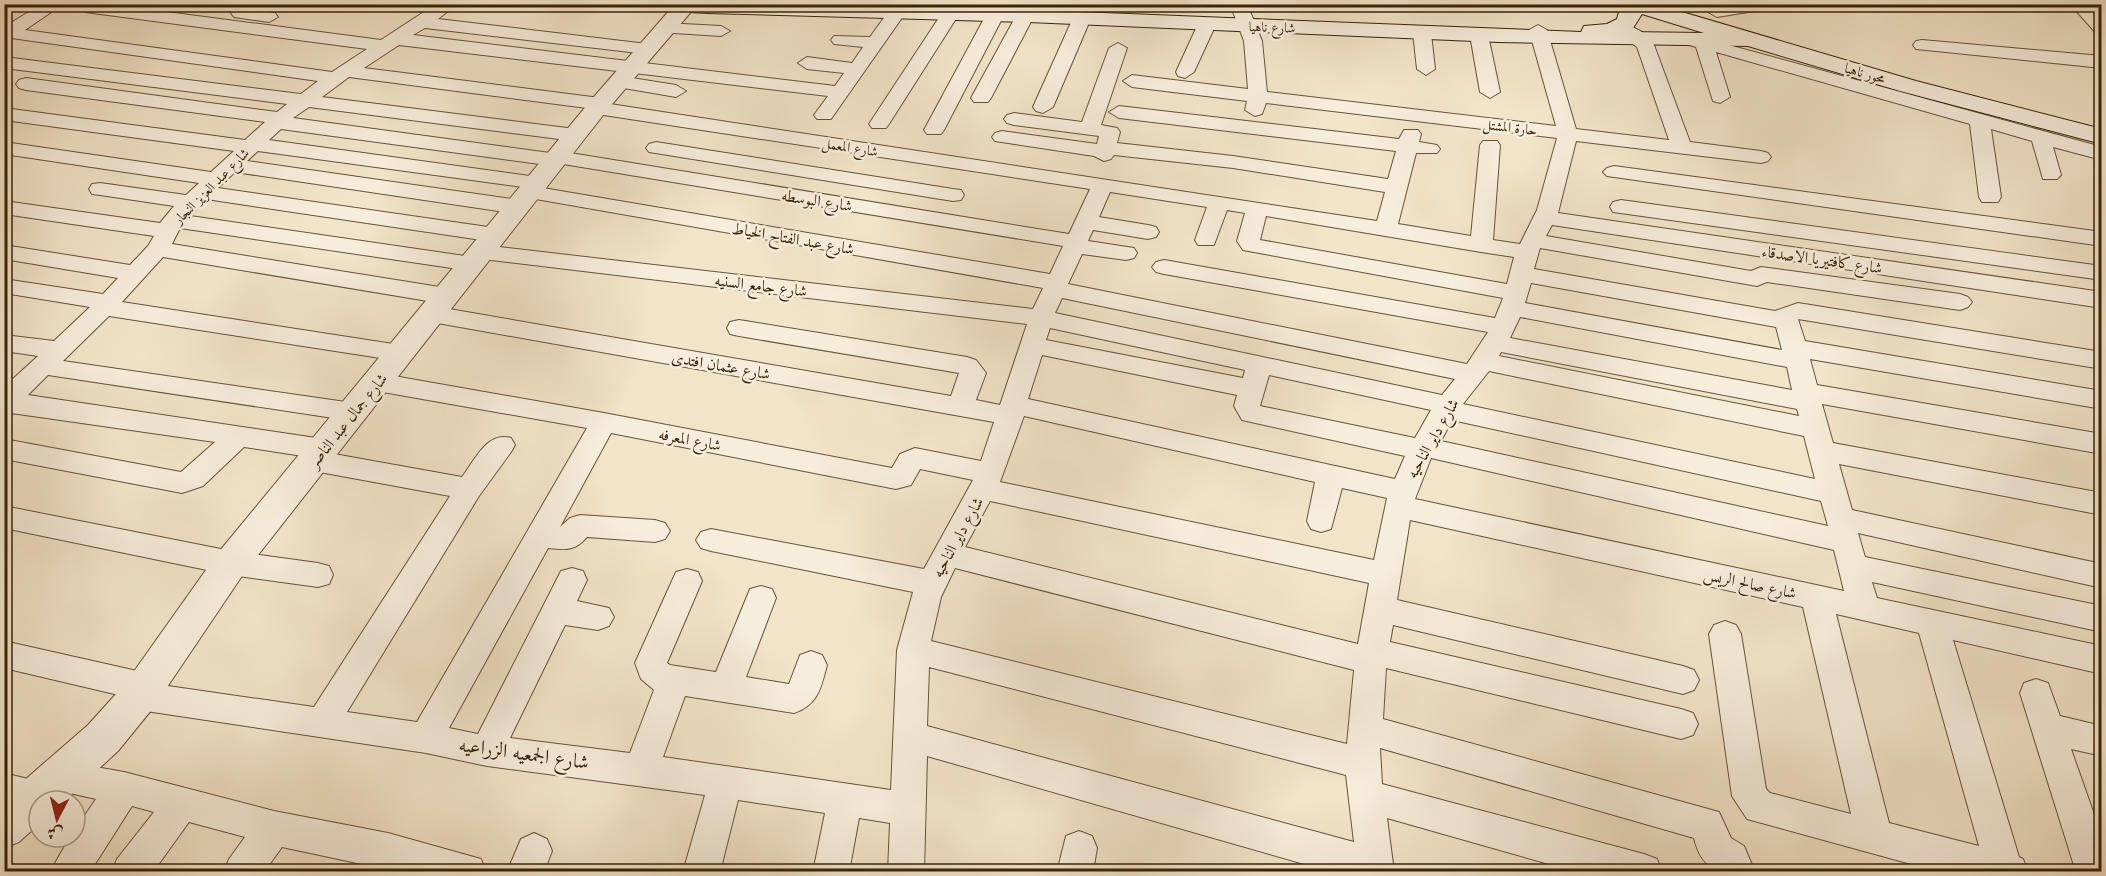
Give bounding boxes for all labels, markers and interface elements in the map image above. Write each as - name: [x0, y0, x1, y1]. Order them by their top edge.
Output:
- street label: شارع ناهيا: [1248, 17, 1296, 40]
- street label: محور ناهيا: [1843, 59, 1888, 88]
- street label: حارة المشتل: [1482, 115, 1538, 141]
- street label: شارع المعمل: [820, 134, 879, 163]
- street label: شارع عبد العزيز النجار: [168, 144, 255, 231]
- street label: شارع البوسطه: [779, 185, 854, 219]
- street label: شارع عبد الفتاح الخياط: [729, 217, 856, 264]
- street label: شارع كافتيريا الاصدقاء: [1760, 241, 1884, 281]
- street label: شارع جامع السنيه: [713, 269, 808, 307]
- street label: شارع عثمان افتدى: [669, 346, 772, 387]
- street label: شارع جمال عبد الناصر: [302, 369, 394, 475]
- street label: شارع داير الناحيه: [1401, 395, 1466, 483]
- street label: شارع المعرفه: [656, 423, 723, 459]
- street label: شارع داير الناحيه: [927, 493, 991, 583]
- street label: شارع صالح الريس: [1701, 563, 1798, 606]
- street label: شارع الجمعيه الزراعيه: [456, 732, 591, 780]
- north arrow: [27, 789, 87, 849]
- text: ش: [46, 823, 64, 845]

